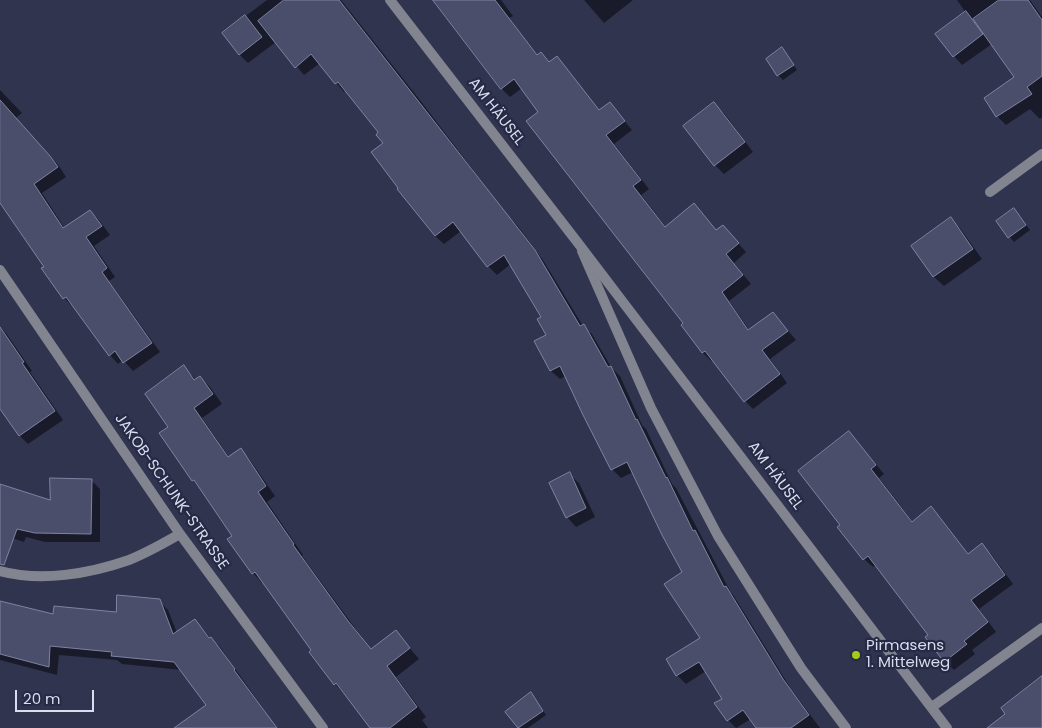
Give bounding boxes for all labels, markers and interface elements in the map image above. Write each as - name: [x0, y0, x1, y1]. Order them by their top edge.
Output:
- street label: AM HÄUSEL: [464, 75, 528, 149]
- street label: JAKOB-SCHUNK-STRASSE: [110, 410, 232, 574]
- street label: AM HÄUSEL: [744, 438, 806, 514]
- place label: Pirmasens 1. Mittelweg: [866, 637, 950, 672]
- marker: Pirmasens 1. Mittelweg: [850, 649, 862, 661]
- scale bar: [18, 680, 96, 712]
- text: 20 m: [23, 688, 61, 709]

